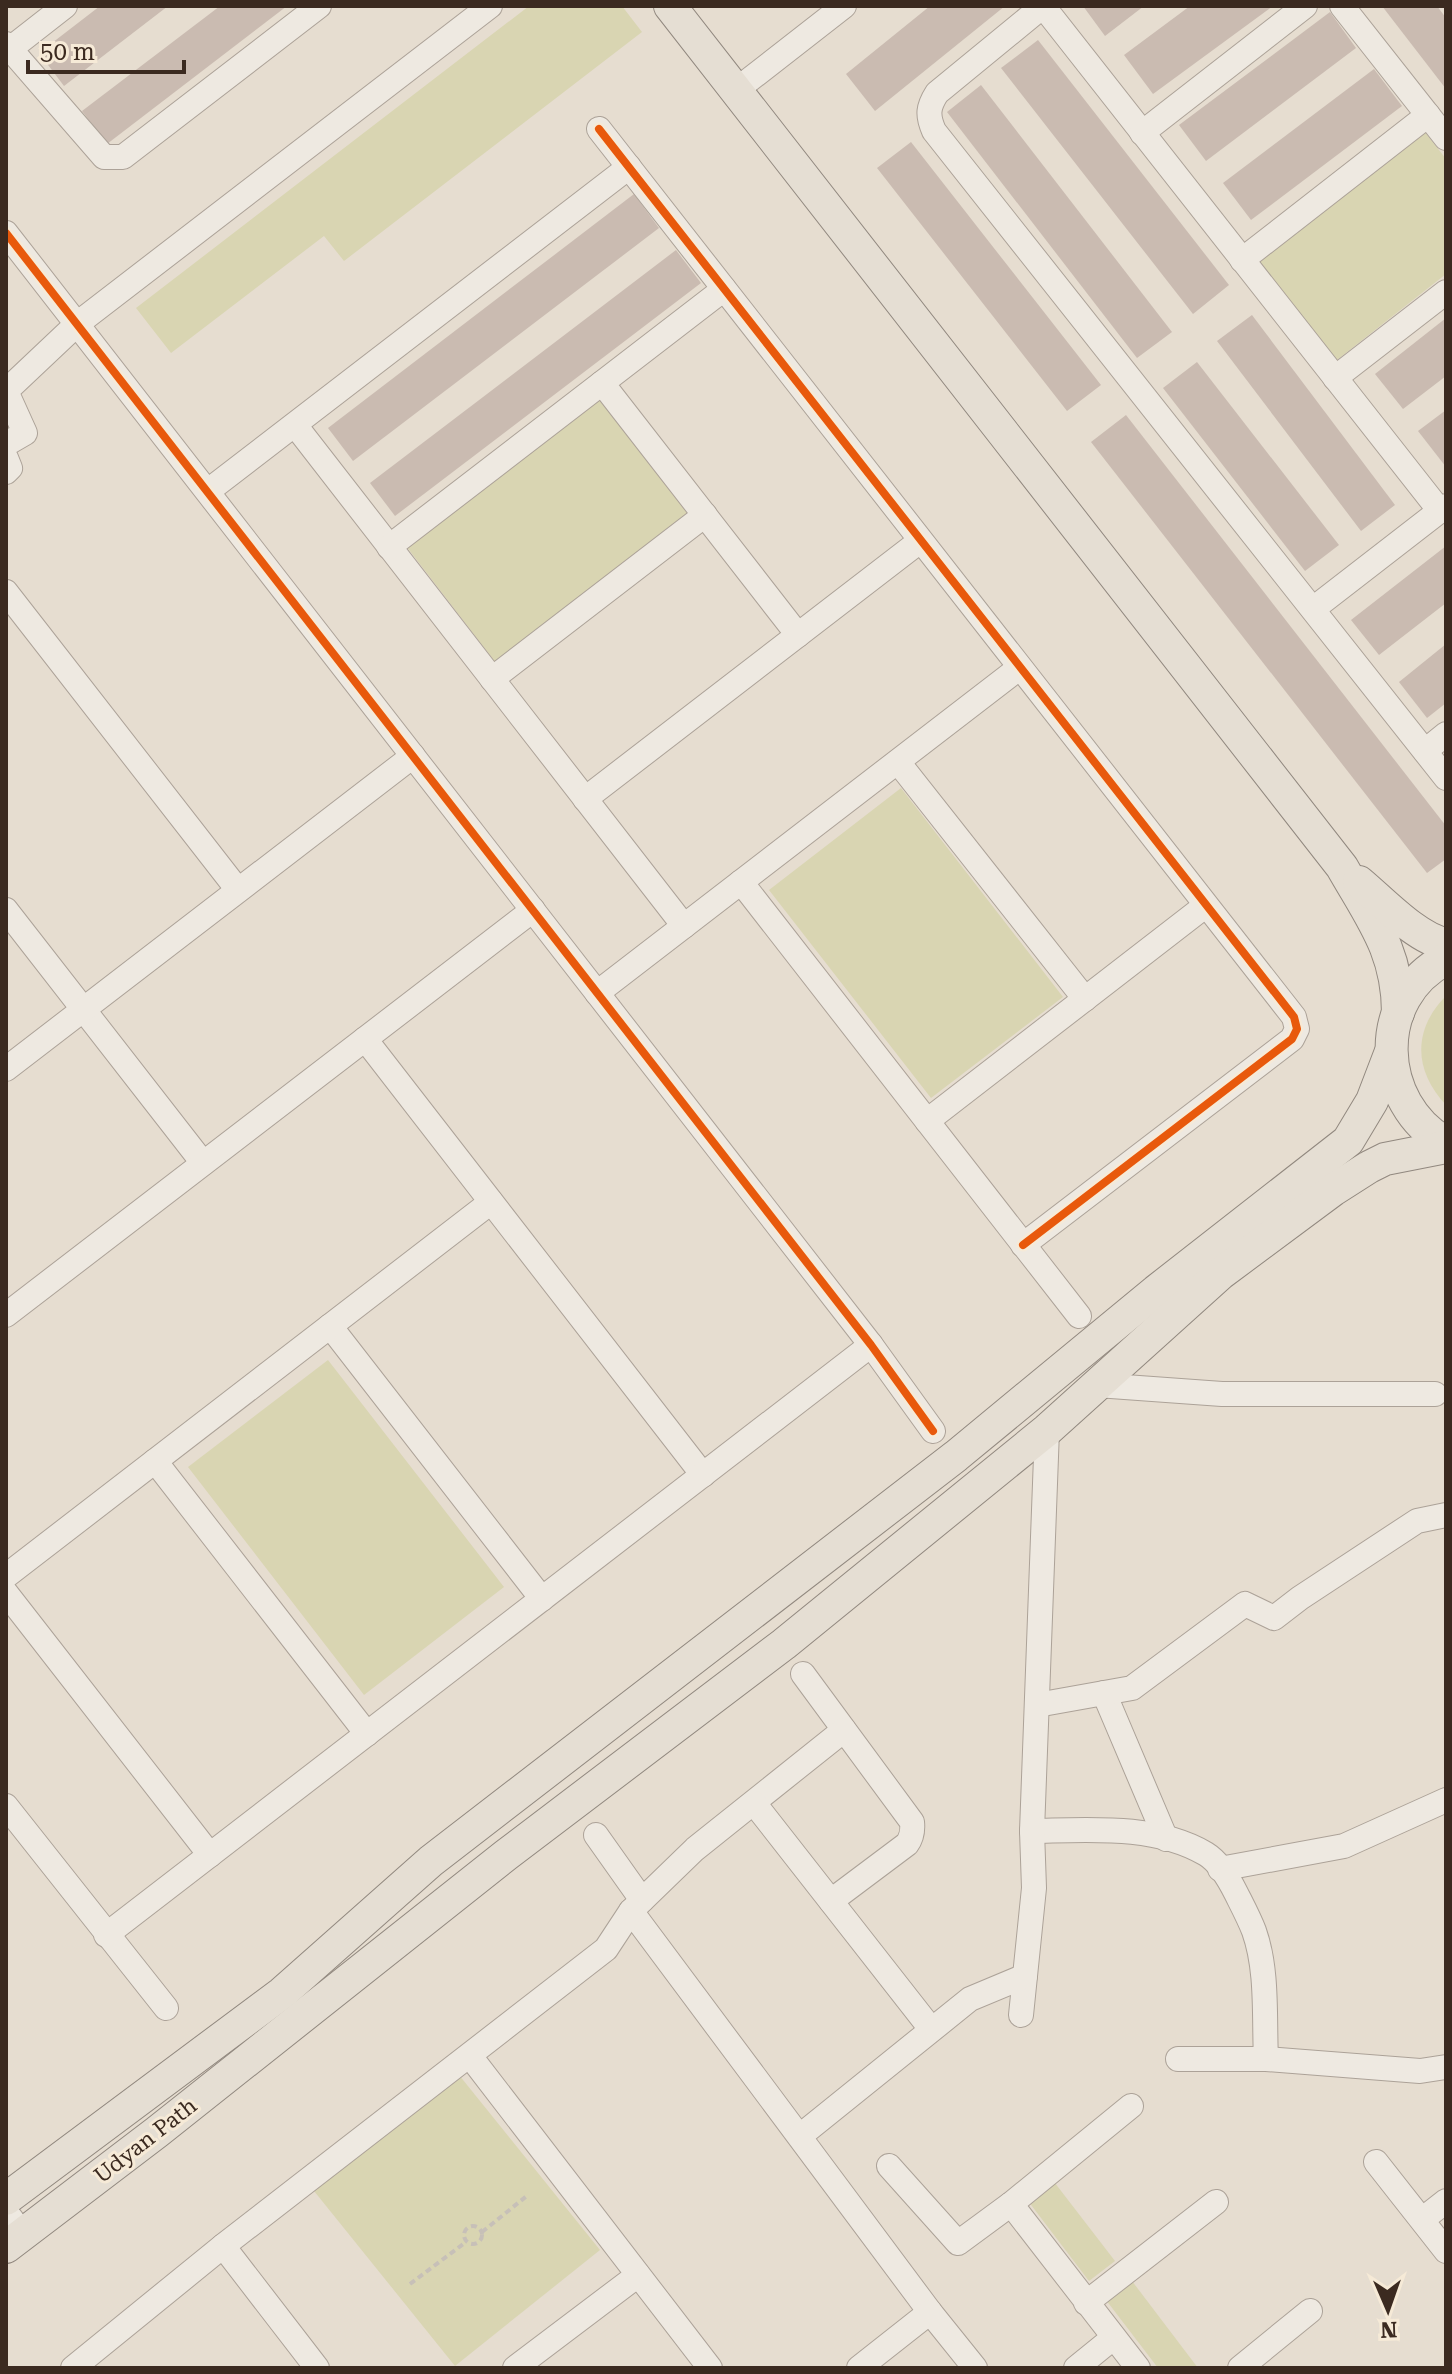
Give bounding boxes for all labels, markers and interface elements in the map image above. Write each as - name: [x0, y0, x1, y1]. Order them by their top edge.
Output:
- scale bar: [28, 24, 184, 74]
- text: 50 m: [40, 38, 95, 66]
- street label: Udyan Path: [89, 2093, 201, 2188]
- north arrow: [1348, 2270, 1428, 2350]
- text: N: [1380, 2317, 1398, 2342]

